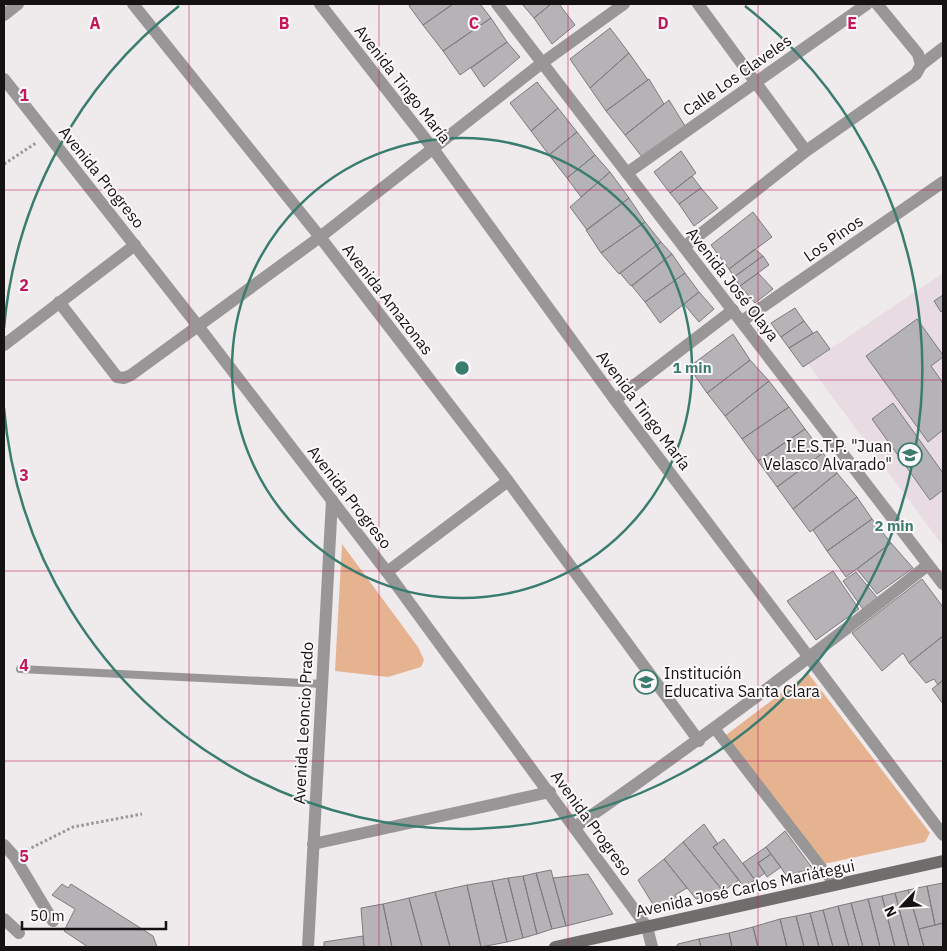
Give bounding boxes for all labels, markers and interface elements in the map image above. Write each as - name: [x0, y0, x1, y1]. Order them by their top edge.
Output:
- text: A: [90, 13, 101, 33]
- text: B: [279, 13, 290, 33]
- text: C: [469, 13, 479, 33]
- text: D: [657, 13, 669, 33]
- text: E: [847, 13, 857, 33]
- street label: Avenida Tingo María: [351, 21, 456, 147]
- street label: Calle Los Claveles: [679, 30, 795, 120]
- text: 1: [19, 85, 29, 105]
- street label: Avenida Progreso: [55, 122, 149, 232]
- street label: Los Pinos: [799, 210, 867, 266]
- street label: Avenida José Olaya: [682, 223, 784, 345]
- street label: Avenida Amazonas: [338, 239, 438, 359]
- text: 2: [19, 275, 29, 295]
- street label: Avenida Tingo María: [593, 346, 696, 474]
- text: 1 min: [672, 358, 712, 377]
- centre of rings: [453, 359, 471, 377]
- place label: I.E.S.T.P. "Juan Velasco Alvarado": [763, 436, 892, 474]
- street label: Avenida Progreso: [304, 442, 396, 553]
- school or university icon: I.E.S.T.P. "Juan Velasco Alvarado": [897, 442, 923, 468]
- text: 3: [19, 465, 29, 485]
- text: 2 min: [874, 516, 914, 535]
- street label: Avenida Leoncio Prado: [289, 641, 317, 805]
- text: 4: [19, 655, 29, 675]
- place label: Institución Educativa Santa Clara: [664, 663, 820, 701]
- school or university icon: Institución Educativa Santa Clara: [633, 669, 659, 695]
- street label: Avenida Progreso: [547, 766, 637, 880]
- text: 5: [19, 846, 29, 866]
- street label: Avenida José Carlos Mariátegui: [634, 855, 856, 921]
- north arrow: [877, 881, 927, 931]
- scale bar: [22, 898, 166, 930]
- text: N: [880, 903, 901, 920]
- text: 50 m: [30, 906, 65, 925]

